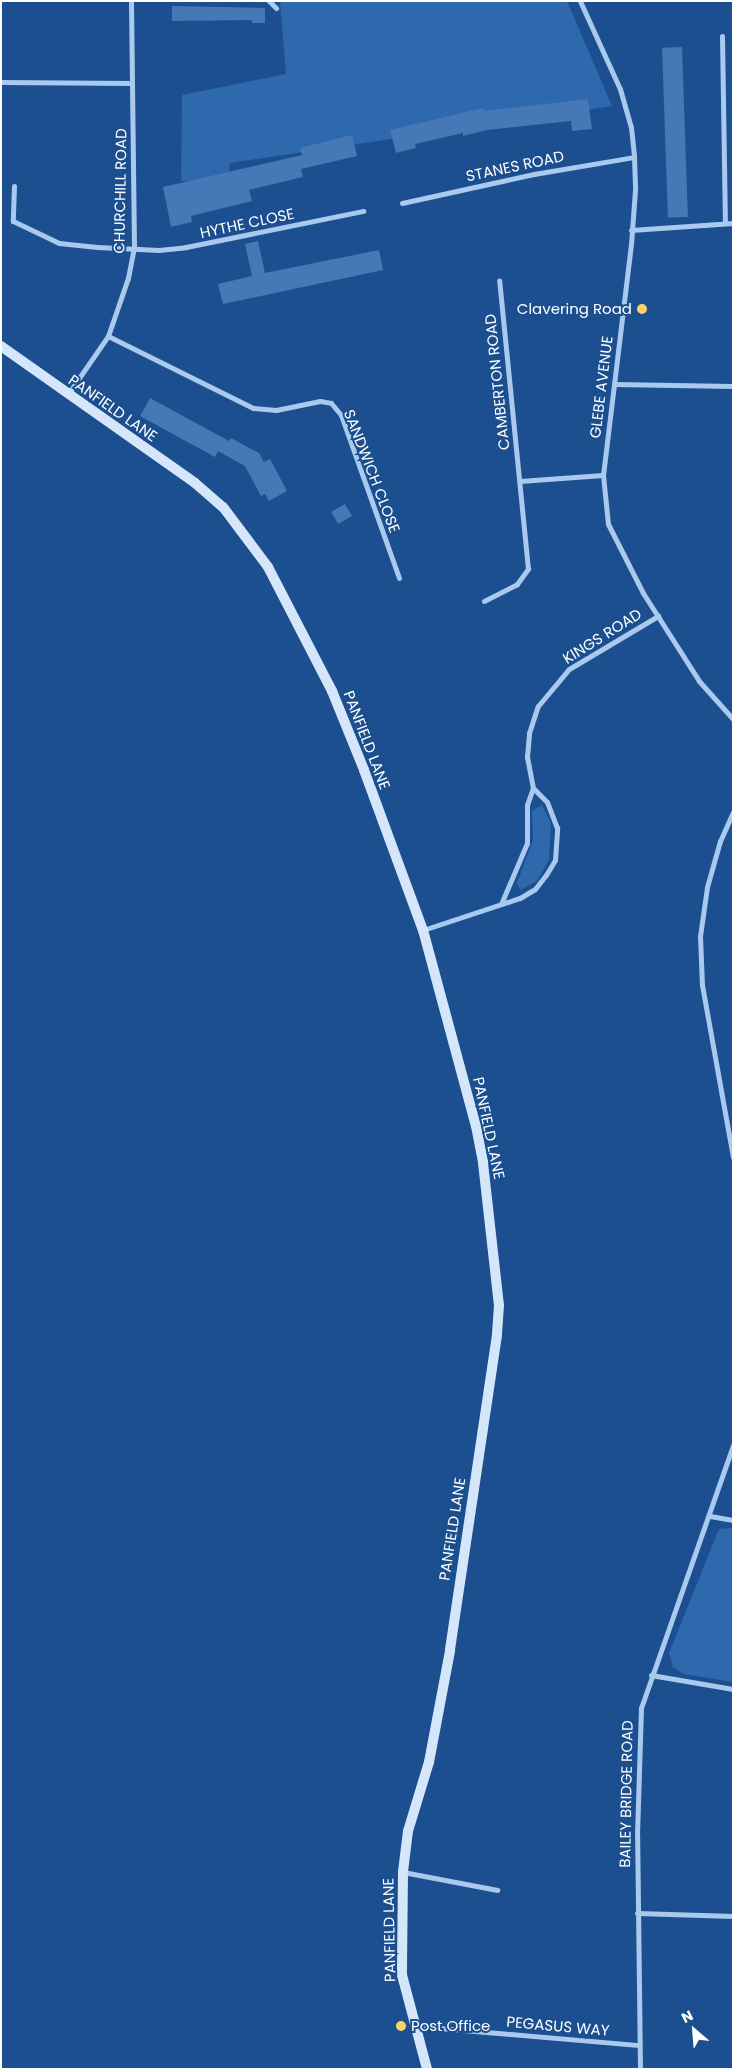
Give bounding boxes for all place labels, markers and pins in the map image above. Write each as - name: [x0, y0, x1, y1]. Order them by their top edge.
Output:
- place label: Clavering Road: [517, 300, 632, 318]
- marker: Clavering Road: [636, 303, 648, 315]
- place label: Post Office: [411, 2017, 490, 2035]
- marker: Post Office: [395, 2020, 407, 2032]

